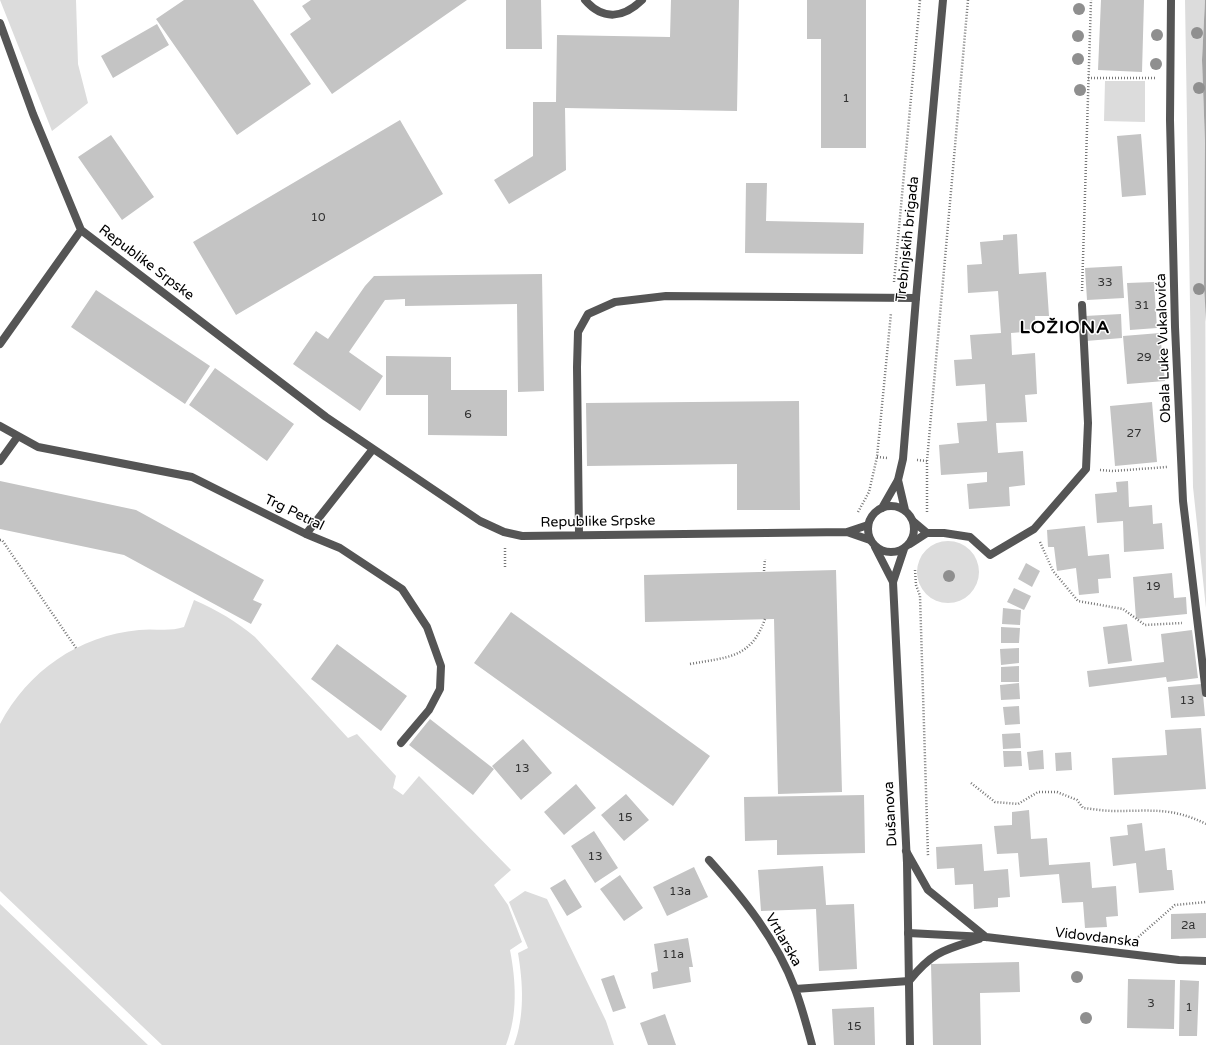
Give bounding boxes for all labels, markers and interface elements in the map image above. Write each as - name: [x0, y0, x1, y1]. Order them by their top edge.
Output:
- house number: 1: [842, 92, 850, 106]
- street label: Trebinjskih brigada: [893, 175, 923, 303]
- house number: 10: [310, 211, 326, 225]
- street label: Republike Srpske: [95, 222, 197, 304]
- street label: Obala Luke Vukalovića: [1153, 273, 1175, 423]
- house number: 33: [1097, 276, 1113, 290]
- house number: 31: [1134, 299, 1150, 313]
- district label: LOŽIONA: [1019, 317, 1111, 339]
- house number: 29: [1136, 351, 1152, 365]
- house number: 6: [464, 408, 472, 422]
- house number: 27: [1126, 427, 1142, 441]
- street label: Trg Petral: [261, 491, 327, 535]
- street label: Republike Srpske: [540, 513, 656, 531]
- house number: 19: [1145, 580, 1161, 594]
- house number: 13: [1179, 694, 1195, 708]
- house number: 13: [514, 762, 530, 776]
- street label: Dušanova: [881, 781, 901, 847]
- house number: 15: [617, 811, 633, 825]
- house number: 13: [587, 850, 603, 864]
- house number: 13a: [669, 885, 691, 899]
- street label: Vrtlarska: [761, 910, 805, 970]
- house number: 2а: [1181, 919, 1195, 933]
- street label: Vidovdanska: [1054, 924, 1140, 952]
- house number: 11a: [662, 948, 684, 962]
- house number: 3: [1147, 997, 1155, 1011]
- house number: 1: [1185, 1001, 1193, 1015]
- house number: 15: [846, 1020, 862, 1034]

